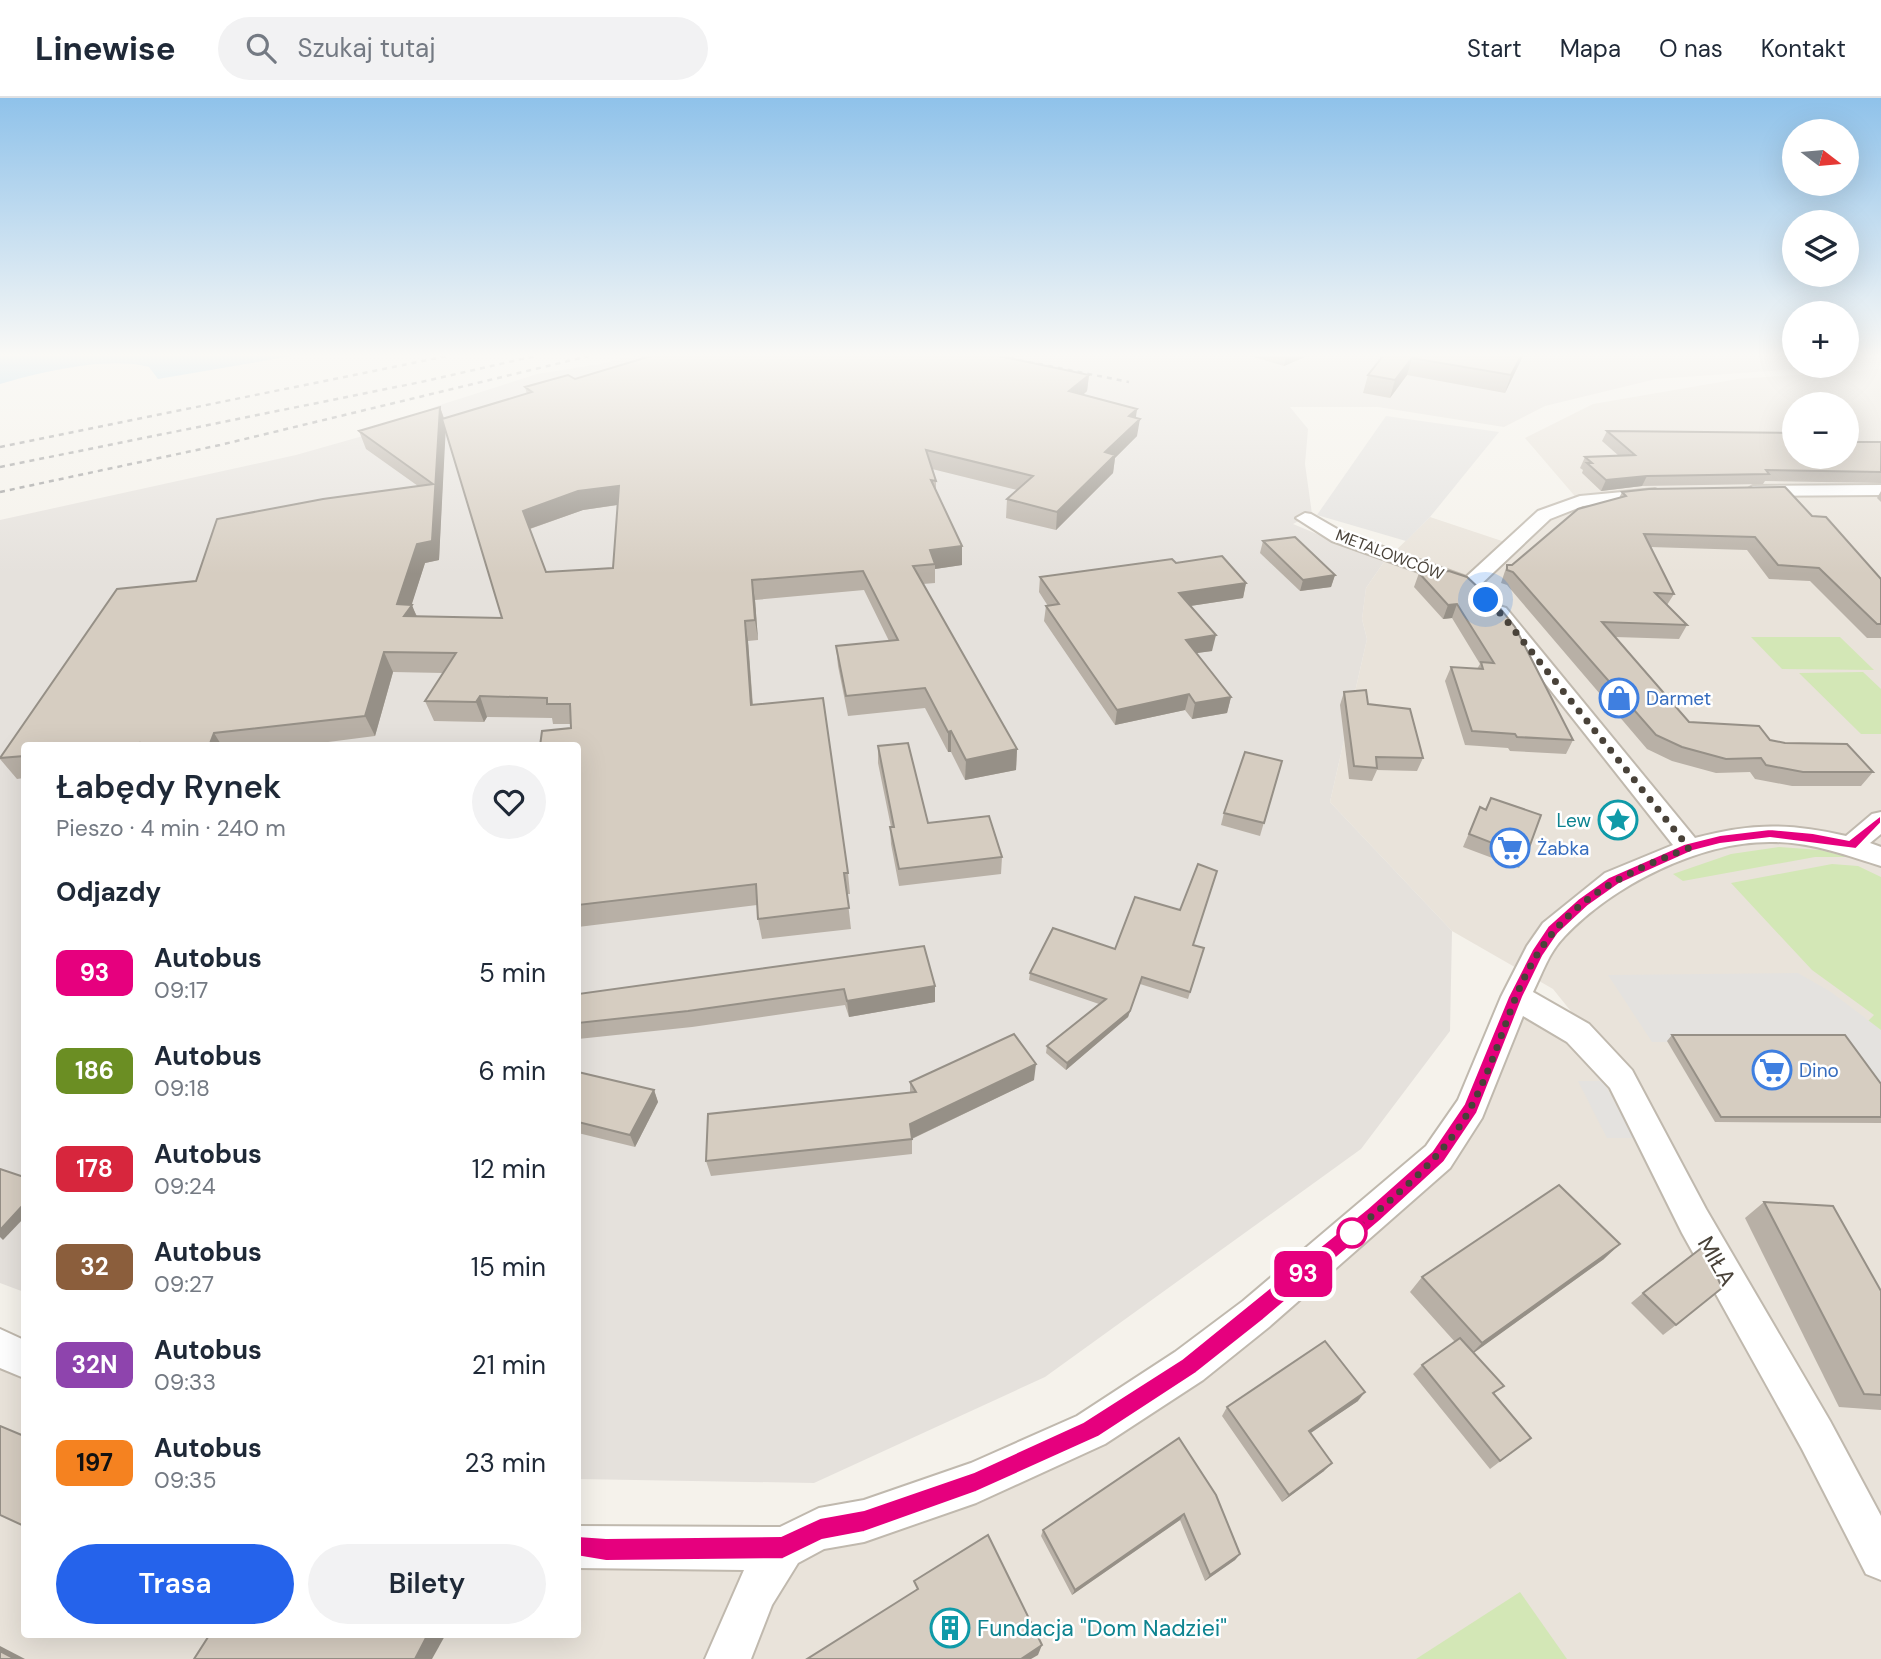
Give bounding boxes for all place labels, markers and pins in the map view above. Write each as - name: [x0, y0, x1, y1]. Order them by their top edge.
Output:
- shop icon: Darmet: [1598, 677, 1640, 719]
- place label: Darmet: [1646, 686, 1711, 711]
- place icon: Lew: [1597, 799, 1639, 841]
- place label: Lew: [1556, 808, 1591, 833]
- supermarket icon: Żabka: [1489, 827, 1531, 869]
- place label: Żabka: [1537, 836, 1589, 861]
- supermarket icon: Dino: [1751, 1049, 1793, 1091]
- place label: Dino: [1799, 1058, 1839, 1083]
- unlabelled marker: [1337, 1218, 1367, 1248]
- building icon: Fundacja "Dom Nadziei": [929, 1607, 971, 1649]
- place label: Fundacja "Dom Nadziei": [977, 1613, 1227, 1643]

